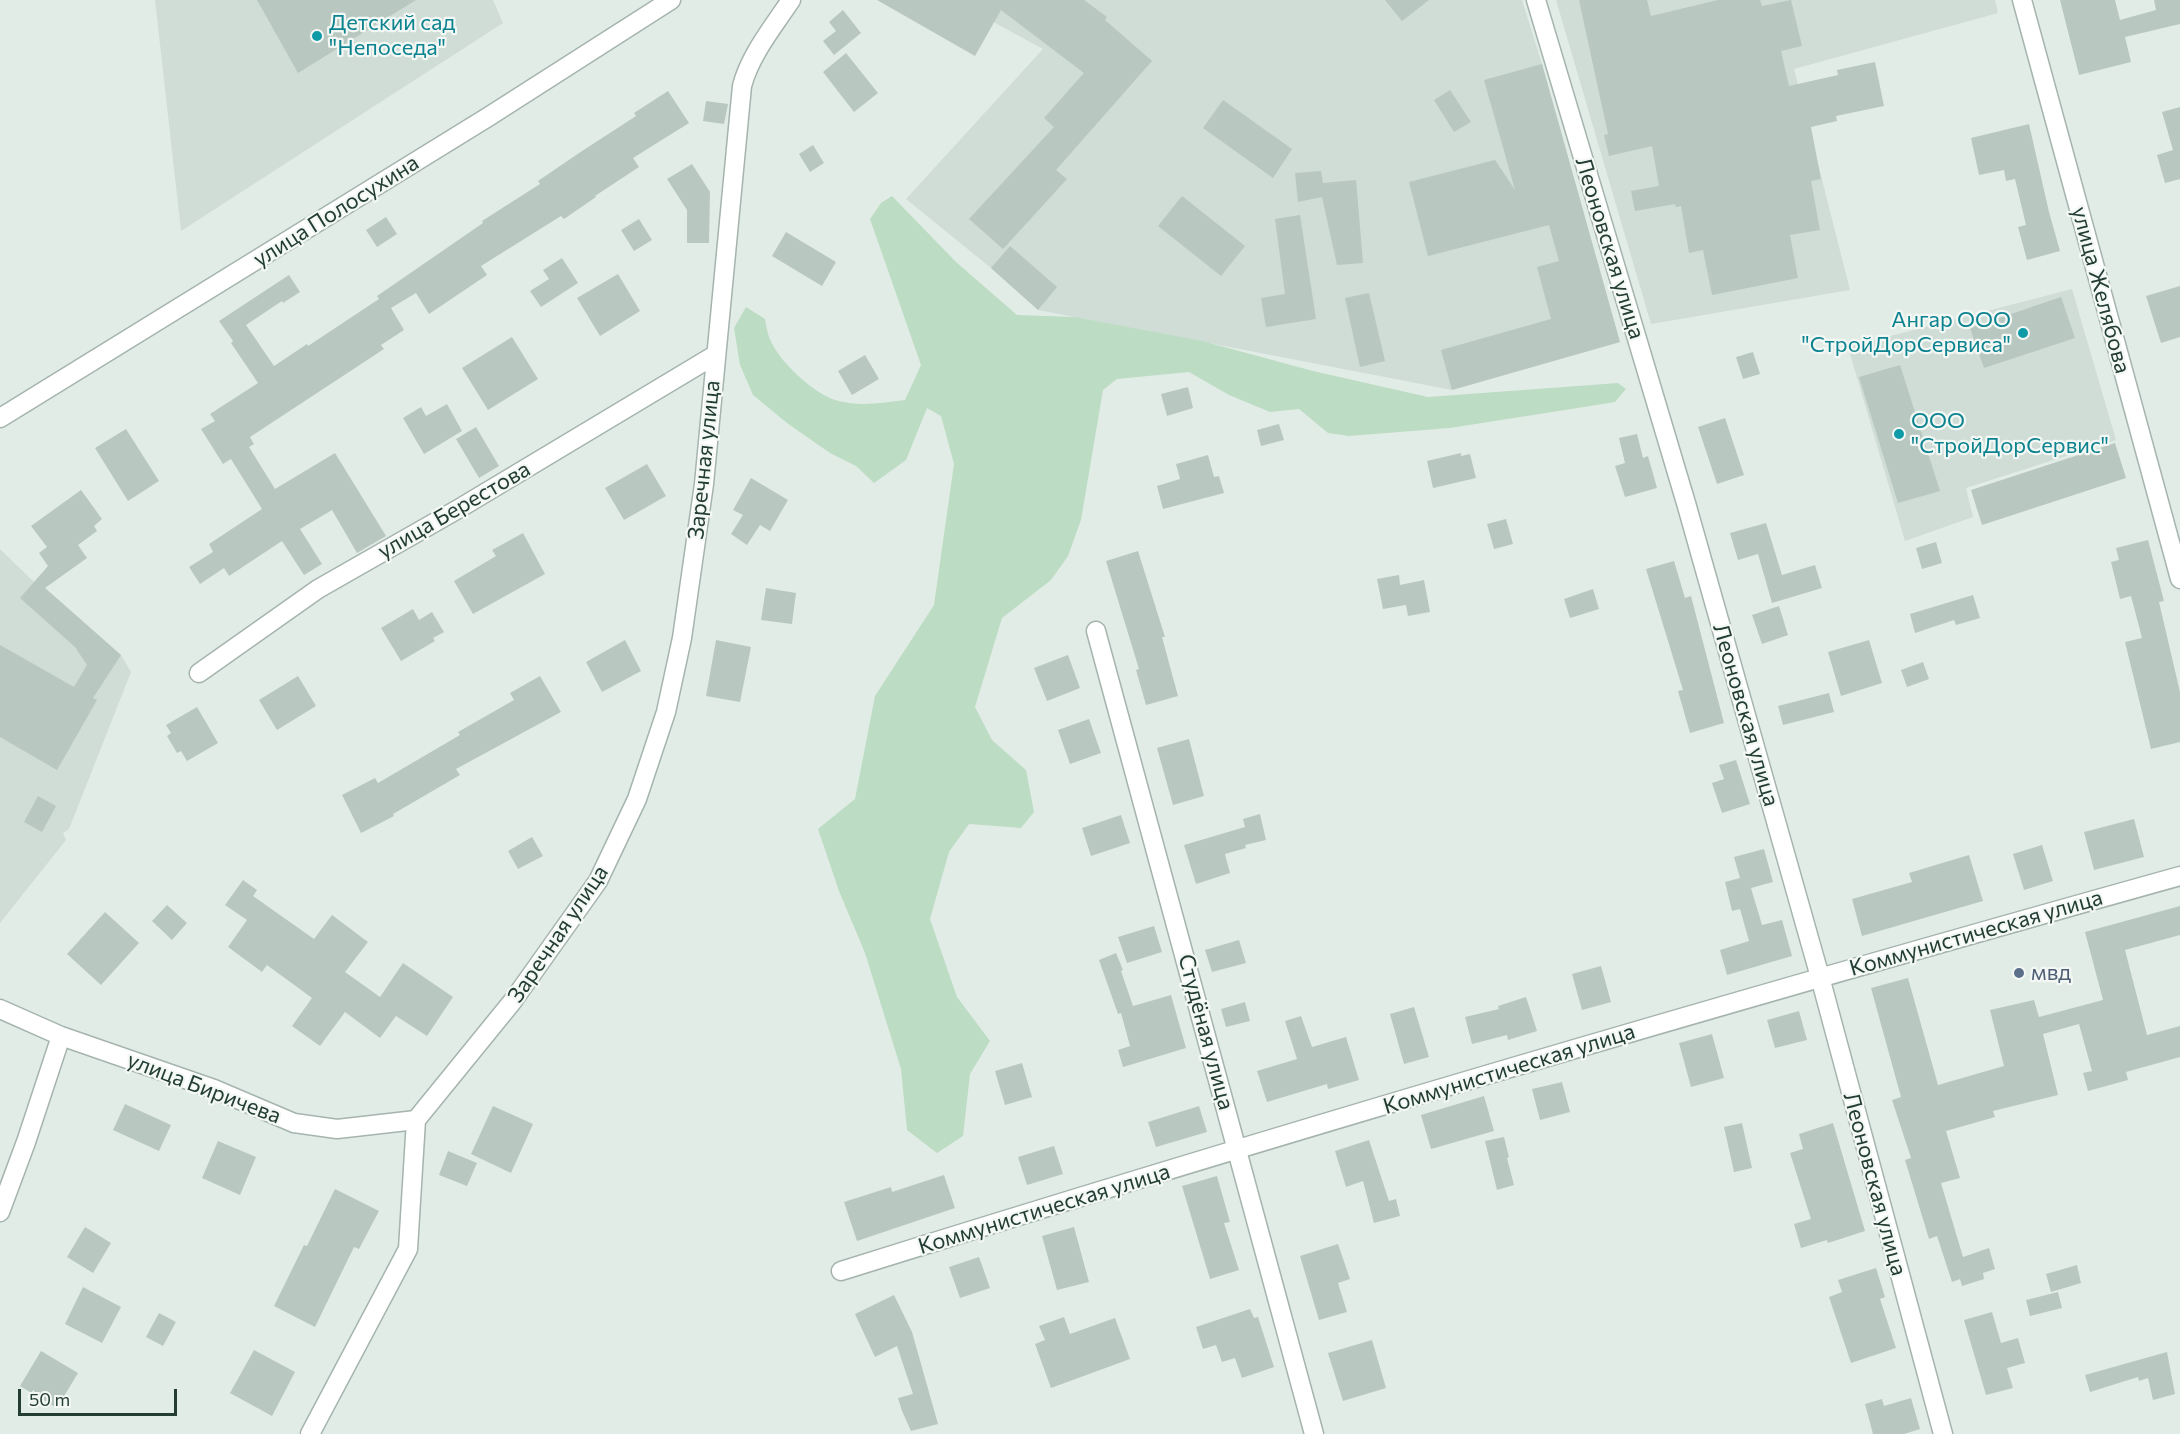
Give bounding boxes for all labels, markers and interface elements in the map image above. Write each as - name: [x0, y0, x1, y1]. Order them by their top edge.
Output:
- place label: Детский сад "Непоседа": [329, 10, 455, 62]
- marker: Детский сад "Непоседа": [310, 29, 324, 43]
- street label: улица Полосухина: [248, 149, 424, 273]
- street label: Леоновская улица: [1570, 154, 1650, 342]
- street label: улица Желябова: [2066, 204, 2136, 376]
- place label: Ангар ООО "СтройДорСервиса": [1802, 307, 2011, 358]
- marker: Ангар ООО "СтройДорСервиса": [2016, 326, 2030, 340]
- street label: Заречная улица: [683, 379, 725, 541]
- place label: ООО "СтройДорСервис": [1911, 408, 2109, 460]
- marker: ООО "СтройДорСервис": [1892, 427, 1906, 441]
- street label: улица Берестова: [373, 456, 535, 564]
- street label: Леоновская улица: [1707, 621, 1785, 809]
- street label: Заречная улица: [502, 860, 614, 1008]
- street label: Коммунистическая улица: [1846, 884, 2106, 982]
- street label: Студёная улица: [1173, 951, 1239, 1113]
- place label: мвд: [2031, 960, 2071, 986]
- marker: мвд: [2012, 966, 2026, 980]
- street label: Коммунистическая улица: [1380, 1018, 1638, 1120]
- street label: улица Биричева: [123, 1047, 285, 1129]
- street label: Леоновская улица: [1838, 1089, 1912, 1279]
- street label: Коммунистическая улица: [915, 1158, 1173, 1260]
- scale bar: [21, 1377, 180, 1415]
- text: 50 m: [29, 1388, 70, 1410]

